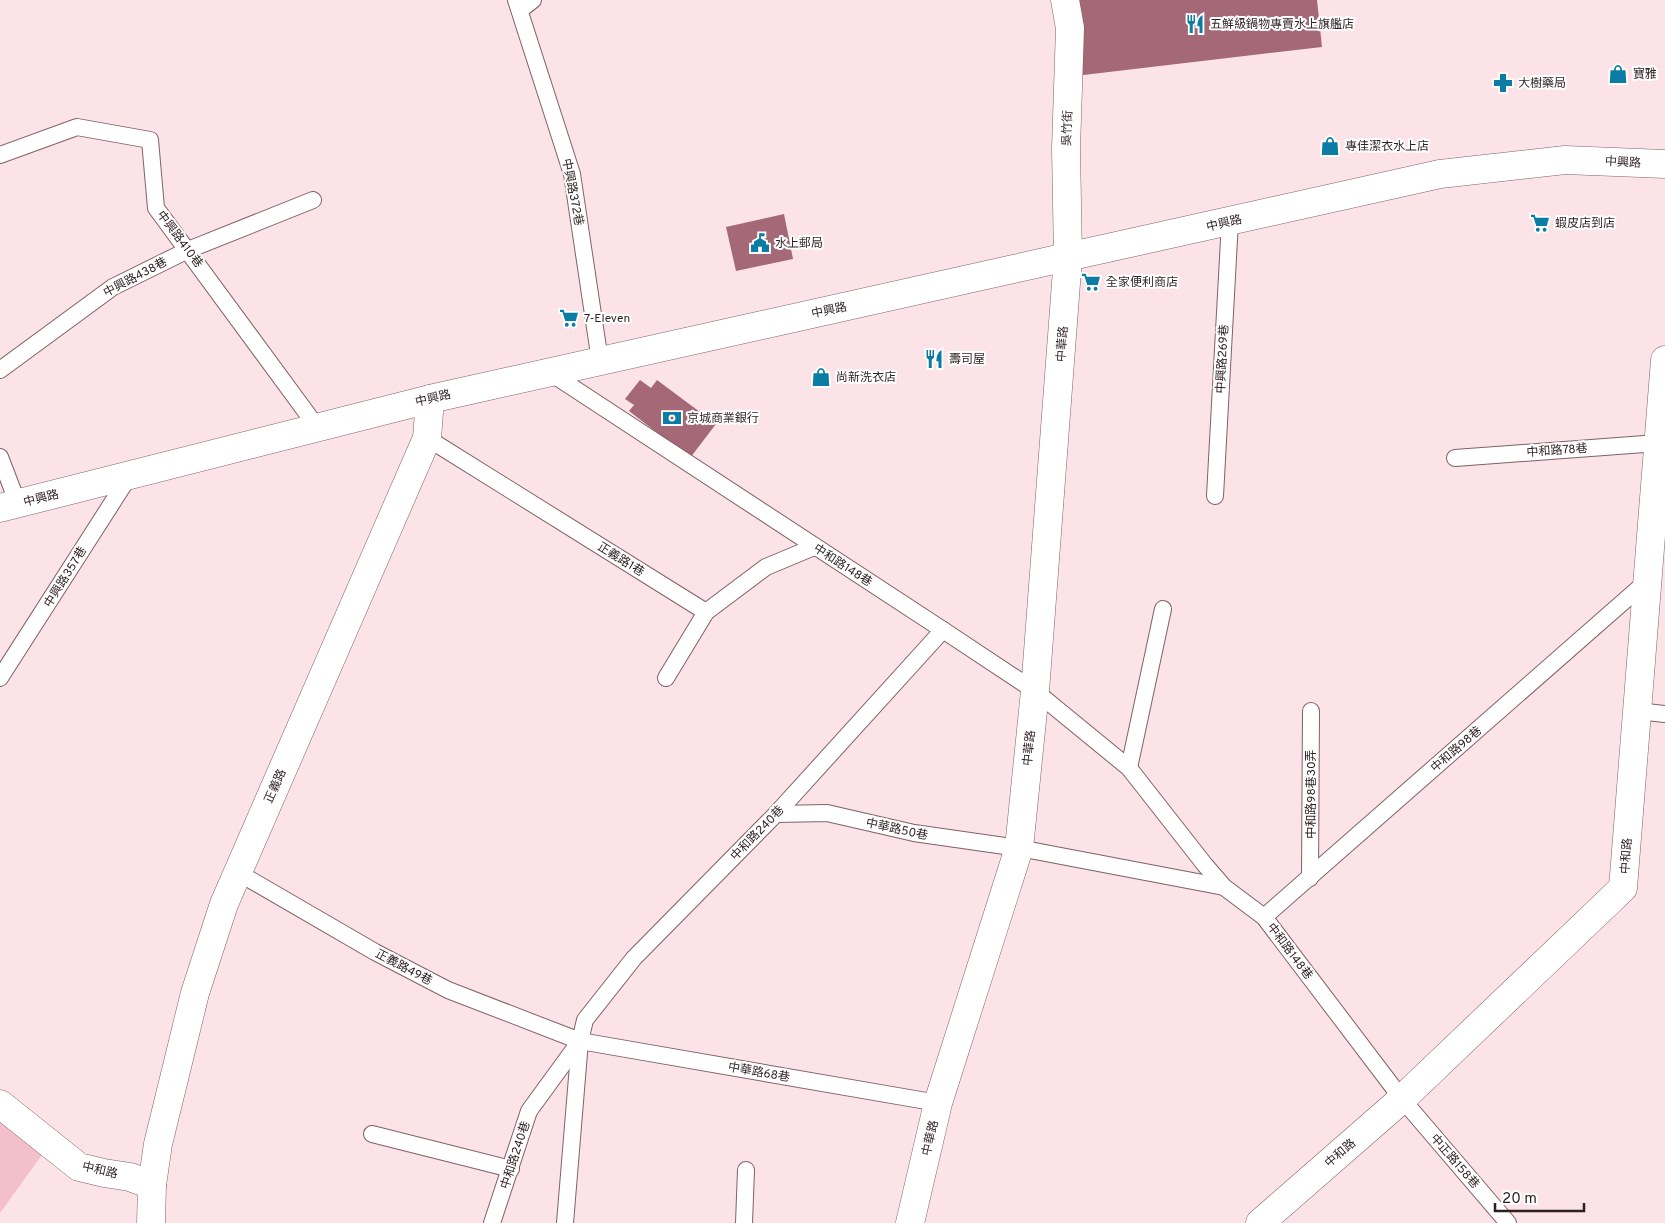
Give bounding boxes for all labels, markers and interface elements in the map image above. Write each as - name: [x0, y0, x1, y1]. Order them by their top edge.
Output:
- restaurant icon: 五鮮級鍋物專賣水上旗艦店: [1184, 13, 1206, 35]
- place label: 五鮮級鍋物專賣水上旗艦店: [1210, 17, 1354, 33]
- shop icon: 寶雅: [1607, 63, 1629, 85]
- place label: 寶雅: [1633, 67, 1657, 83]
- pharmacy icon: 大樹藥局: [1492, 72, 1514, 94]
- place label: 大樹藥局: [1518, 76, 1566, 92]
- street label: 吳竹街: [1059, 110, 1077, 146]
- shop icon: 專佳潔衣水上店: [1319, 135, 1341, 157]
- place label: 專佳潔衣水上店: [1345, 139, 1429, 155]
- street label: 中興路: [1605, 154, 1641, 172]
- street label: 中興路372巷: [558, 157, 586, 227]
- street label: 中興路410巷: [152, 208, 206, 271]
- street label: 中興路: [1205, 212, 1244, 236]
- supermarket icon: 蝦皮店到店: [1529, 212, 1551, 234]
- place label: 蝦皮店到店: [1555, 216, 1615, 232]
- public building icon: 水上郵局: [749, 232, 771, 254]
- place label: 水上郵局: [775, 236, 823, 252]
- street label: 中興路438巷: [101, 254, 170, 301]
- supermarket icon: 全家便利商店: [1080, 271, 1102, 293]
- place label: 全家便利商店: [1106, 275, 1178, 291]
- street label: 中興路: [810, 299, 848, 323]
- supermarket icon: 7-Eleven: [558, 307, 580, 329]
- place label: 7-Eleven: [584, 311, 630, 327]
- street label: 中興路269巷: [1213, 324, 1233, 394]
- street label: 中華路: [1054, 326, 1072, 363]
- restaurant icon: 壽司屋: [923, 348, 945, 370]
- place label: 壽司屋: [949, 352, 985, 368]
- shop icon: 尚新洗衣店: [810, 366, 832, 388]
- place label: 尚新洗衣店: [836, 370, 896, 386]
- street label: 中興路: [414, 387, 453, 411]
- bank icon: 京城商業銀行: [661, 407, 683, 429]
- place label: 京城商業銀行: [687, 411, 759, 427]
- street label: 中和路78巷: [1526, 441, 1588, 461]
- street label: 中興路: [22, 487, 61, 511]
- street label: 正義路1巷: [594, 539, 647, 581]
- street label: 中和路148巷: [810, 541, 875, 591]
- street label: 中興路357巷: [41, 544, 91, 611]
- street label: 中和路98巷: [1428, 723, 1485, 776]
- street label: 中華路: [1020, 729, 1040, 767]
- street label: 中和路98巷30弄: [1304, 749, 1320, 839]
- street label: 正義路: [261, 767, 291, 806]
- street label: 中和路240巷: [728, 803, 788, 865]
- street label: 中華路50巷: [864, 816, 929, 844]
- street label: 中和路: [1618, 838, 1636, 875]
- street label: 中和路148巷: [1263, 920, 1316, 983]
- street label: 正義路49巷: [372, 946, 435, 990]
- street label: 中華路68巷: [727, 1060, 791, 1086]
- street label: 中和路240巷: [497, 1119, 534, 1191]
- street label: 中華路: [919, 1119, 943, 1158]
- street label: 中正路158巷: [1426, 1131, 1482, 1192]
- street label: 中和路: [1322, 1136, 1359, 1172]
- street label: 中和路: [80, 1159, 119, 1183]
- scale bar: [1495, 1180, 1584, 1212]
- text: 20 m: [1502, 1190, 1537, 1209]

